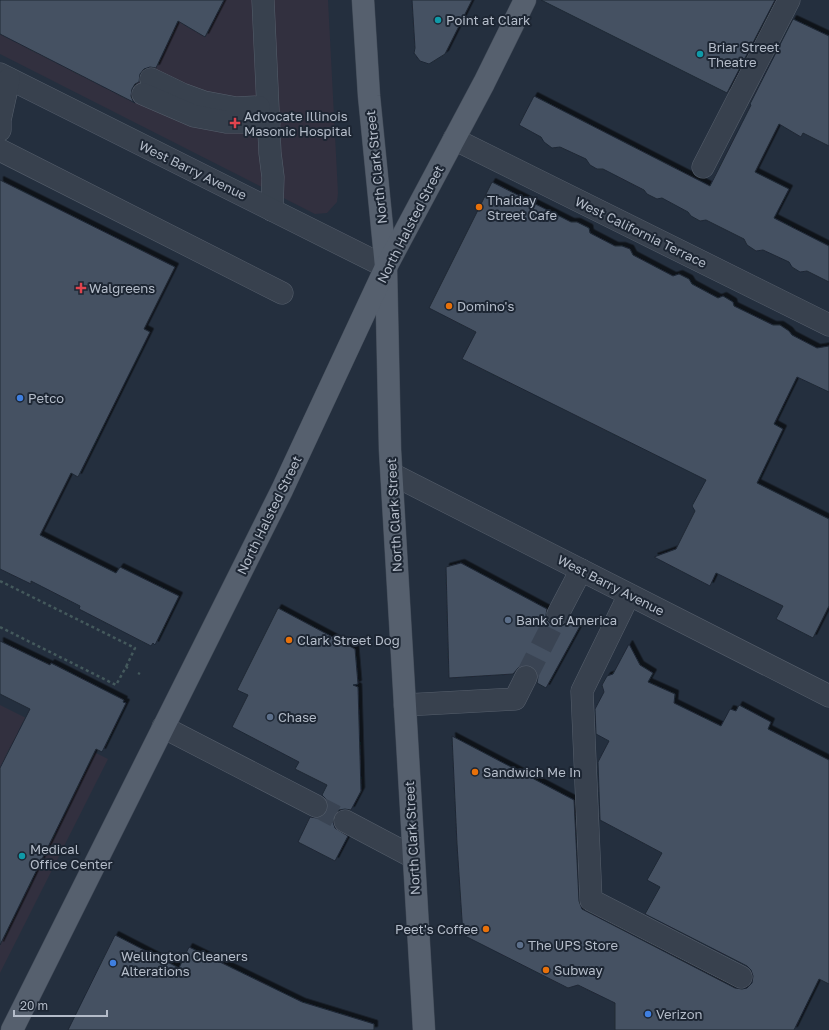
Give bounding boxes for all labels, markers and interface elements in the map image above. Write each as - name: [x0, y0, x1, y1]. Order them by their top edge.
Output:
- place label: Point at Clark: [446, 12, 531, 28]
- marker: Point at Clark: [433, 15, 443, 25]
- place label: Briar Street Theatre: [708, 39, 779, 70]
- marker: Briar Street Theatre: [695, 49, 705, 59]
- place label: Advocate Illinois Masonic Hospital: [244, 108, 352, 139]
- street label: North Clark Street: [362, 109, 390, 225]
- marker: Advocate Illinois Masonic Hospital: [229, 117, 241, 129]
- street label: West Barry Avenue: [137, 137, 249, 203]
- street label: North Halsted Street: [373, 162, 447, 286]
- place label: Thaiday Street Cafe: [487, 192, 557, 223]
- street label: West California Terrace: [572, 193, 710, 271]
- marker: Thaiday Street Cafe: [474, 202, 484, 212]
- place label: Walgreens: [89, 280, 155, 296]
- marker: Walgreens: [76, 283, 86, 293]
- place label: Domino's: [457, 298, 514, 314]
- marker: Domino's: [444, 301, 454, 311]
- place label: Petco: [28, 390, 64, 406]
- marker: Petco: [15, 393, 25, 403]
- street label: North Halsted Street: [233, 453, 305, 577]
- street label: North Clark Street: [383, 458, 405, 572]
- street label: West Barry Avenue: [555, 551, 667, 619]
- place label: Bank of America: [516, 612, 617, 628]
- marker: Bank of America: [503, 615, 513, 625]
- place label: Clark Street Dog: [297, 632, 400, 648]
- marker: Clark Street Dog: [284, 635, 294, 645]
- place label: Chase: [278, 709, 317, 725]
- marker: Chase: [265, 712, 275, 722]
- place label: Sandwich Me In: [483, 764, 581, 780]
- marker: Sandwich Me In: [470, 767, 480, 777]
- street label: North Clark Street: [401, 781, 423, 895]
- place label: Medical Office Center: [30, 841, 113, 872]
- marker: Medical Office Center: [17, 851, 27, 861]
- place label: Peet's Coffee: [395, 921, 478, 937]
- marker: Peet's Coffee: [481, 924, 491, 934]
- place label: The UPS Store: [528, 937, 618, 953]
- marker: The UPS Store: [515, 940, 525, 950]
- place label: Wellington Cleaners Alterations: [121, 948, 248, 979]
- marker: Wellington Cleaners Alterations: [108, 958, 118, 968]
- place label: Subway: [554, 962, 603, 978]
- marker: Subway: [541, 965, 551, 975]
- scale bar: [14, 992, 107, 1018]
- text: 20 m: [20, 998, 48, 1013]
- place label: Verizon: [656, 1006, 702, 1022]
- marker: Verizon: [643, 1009, 653, 1019]

